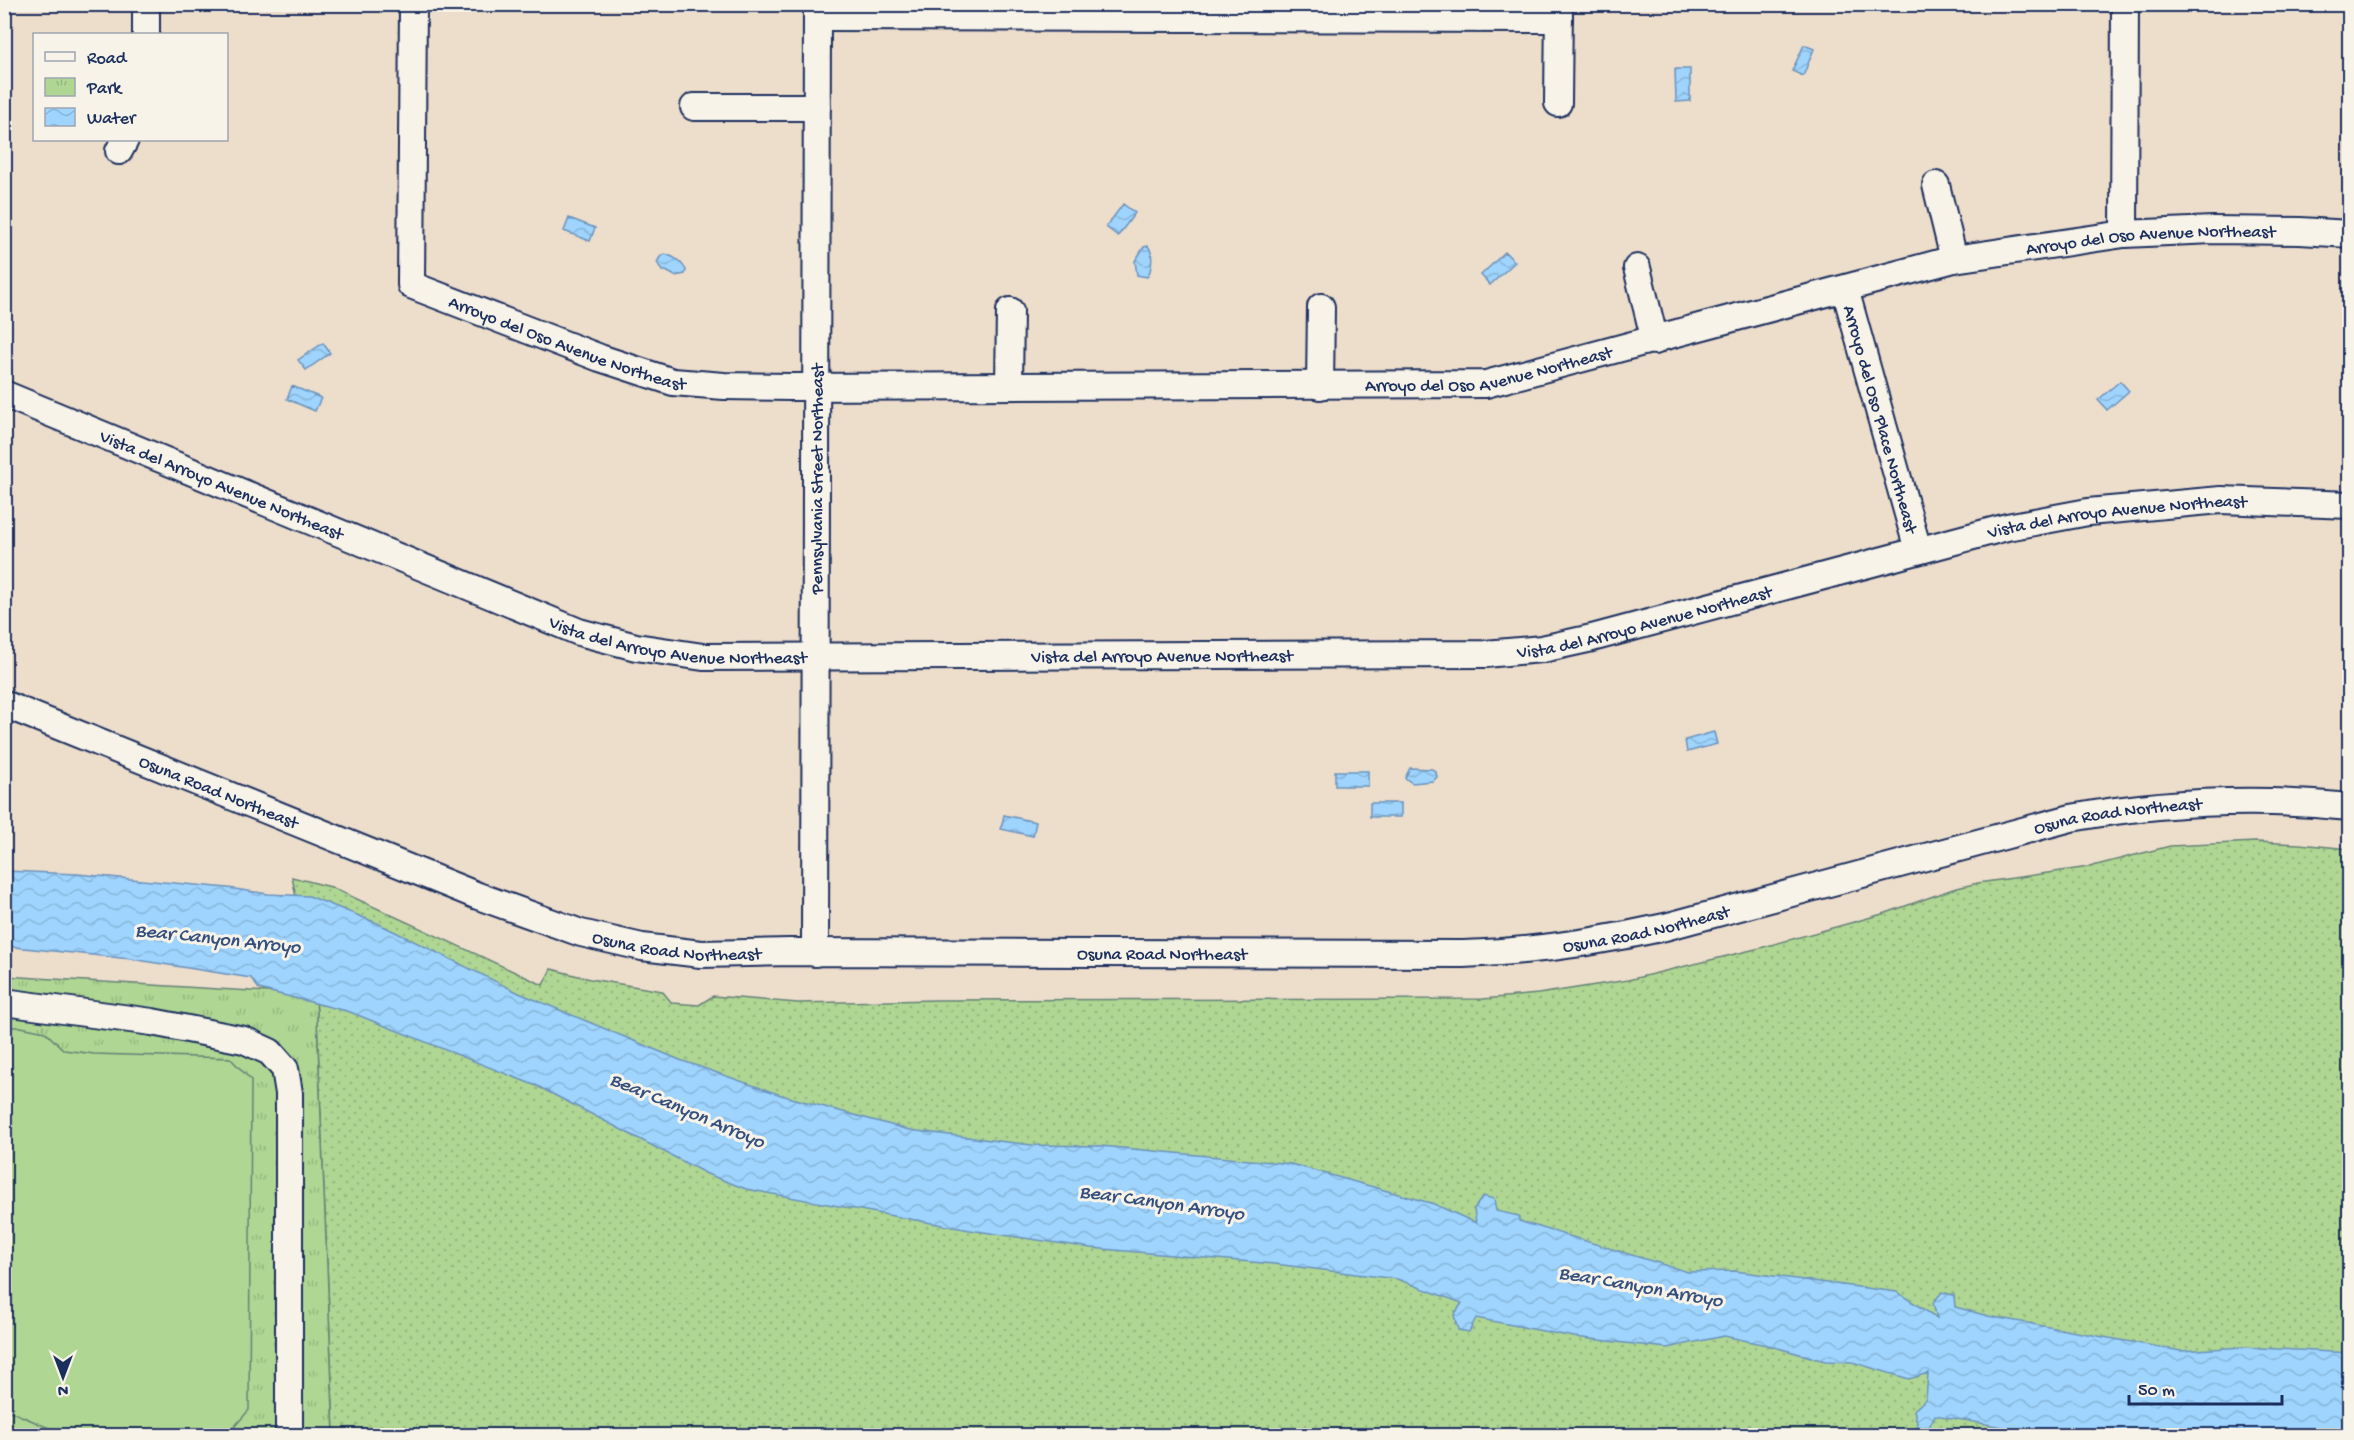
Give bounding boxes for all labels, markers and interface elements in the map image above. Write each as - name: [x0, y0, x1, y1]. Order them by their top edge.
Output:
- legend: [33, 33, 228, 141]
- text: Road: [87, 49, 128, 70]
- text: Park: [86, 79, 123, 100]
- text: Water: [87, 109, 137, 130]
- street label: Arroyo del Oso Avenue Northeast: [2025, 222, 2277, 261]
- street label: Arroyo del Oso Avenue Northeast: [445, 293, 688, 396]
- street label: Arroyo del Oso Place Northeast: [1837, 303, 1921, 538]
- street label: Arroyo del Oso Avenue Northeast: [1365, 342, 1616, 398]
- street label: Pennsylvania Street Northeast: [808, 362, 829, 595]
- street label: Vista del Arroyo Avenue Northeast: [95, 426, 348, 547]
- street label: Vista del Arroyo Avenue Northeast: [1985, 492, 2249, 545]
- street label: Vista del Arroyo Avenue Northeast: [1515, 582, 1776, 664]
- street label: Vista del Arroyo Avenue Northeast: [544, 612, 809, 671]
- street label: Vista del Arroyo Avenue Northeast: [1030, 647, 1295, 669]
- street label: Osuna Road Northeast: [135, 752, 302, 836]
- street label: Osuna Road Northeast: [2032, 795, 2204, 841]
- street label: Osuna Road Northeast: [1562, 902, 1734, 959]
- water label: Bear Canyon Arroyo: [134, 920, 303, 961]
- street label: Osuna Road Northeast: [590, 928, 763, 967]
- street label: Osuna Road Northeast: [1077, 945, 1249, 966]
- water label: Bear Canyon Arroyo: [606, 1069, 769, 1156]
- water label: Bear Canyon Arroyo: [1078, 1182, 1247, 1228]
- water label: Bear Canyon Arroyo: [1557, 1263, 1726, 1314]
- north arrow: [33, 1347, 93, 1407]
- scale bar: [2129, 1368, 2282, 1406]
- text: N: [57, 1379, 68, 1398]
- text: 50 m: [2138, 1381, 2175, 1402]

